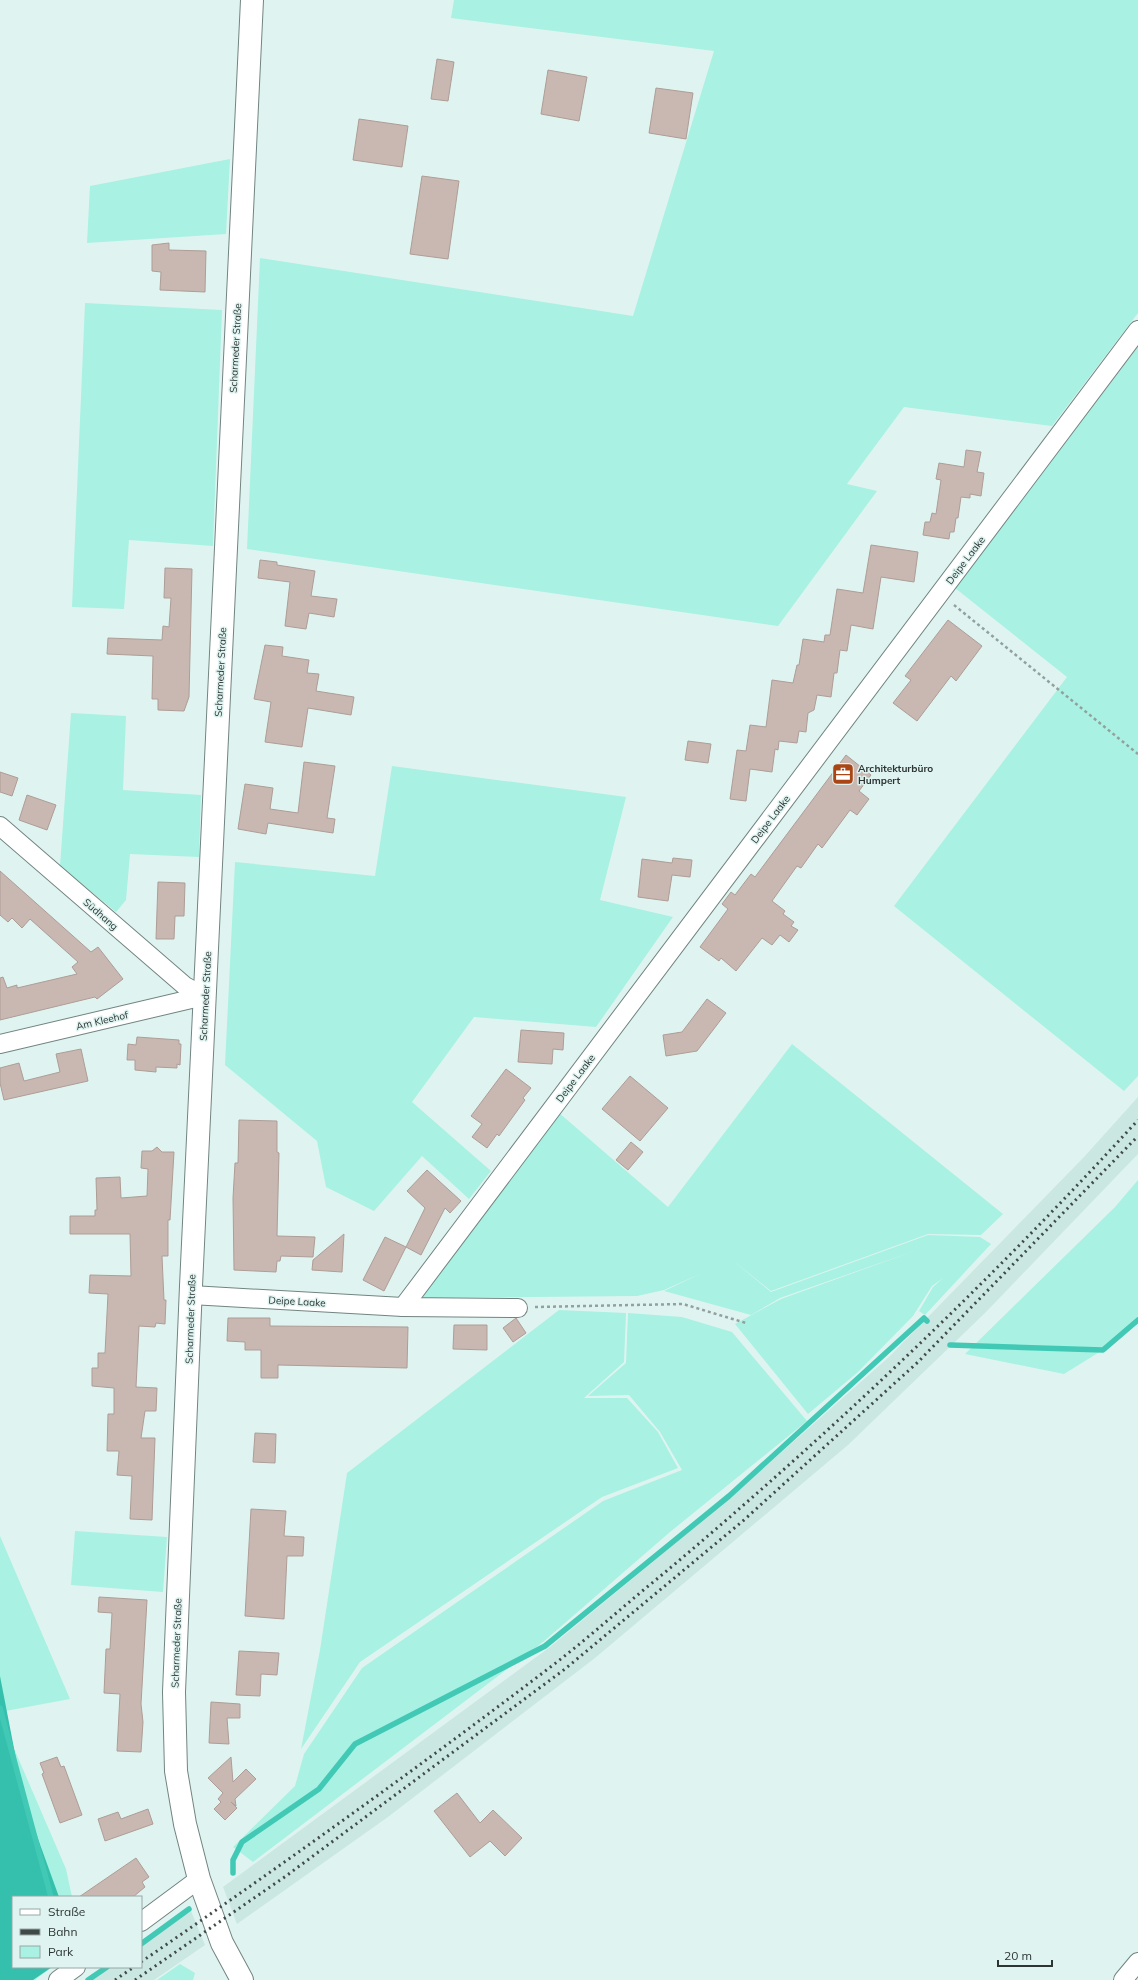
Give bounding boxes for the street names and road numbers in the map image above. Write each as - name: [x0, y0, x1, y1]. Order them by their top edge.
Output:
- street label: Scharmeder Straße: [227, 303, 244, 393]
- street label: Deipe Laake: [943, 534, 988, 587]
- street label: Scharmeder Straße: [212, 627, 229, 717]
- street label: Deipe Laake: [748, 793, 793, 846]
- street label: Südhang: [81, 896, 121, 933]
- street label: Scharmeder Straße: [197, 951, 214, 1041]
- street label: Am Kleehof: [75, 1008, 130, 1033]
- street label: Deipe Laake: [553, 1052, 598, 1105]
- street label: Scharmeder Straße: [182, 1274, 199, 1364]
- street label: Deipe Laake: [268, 1294, 326, 1309]
- street label: Scharmeder Straße: [168, 1598, 185, 1688]

